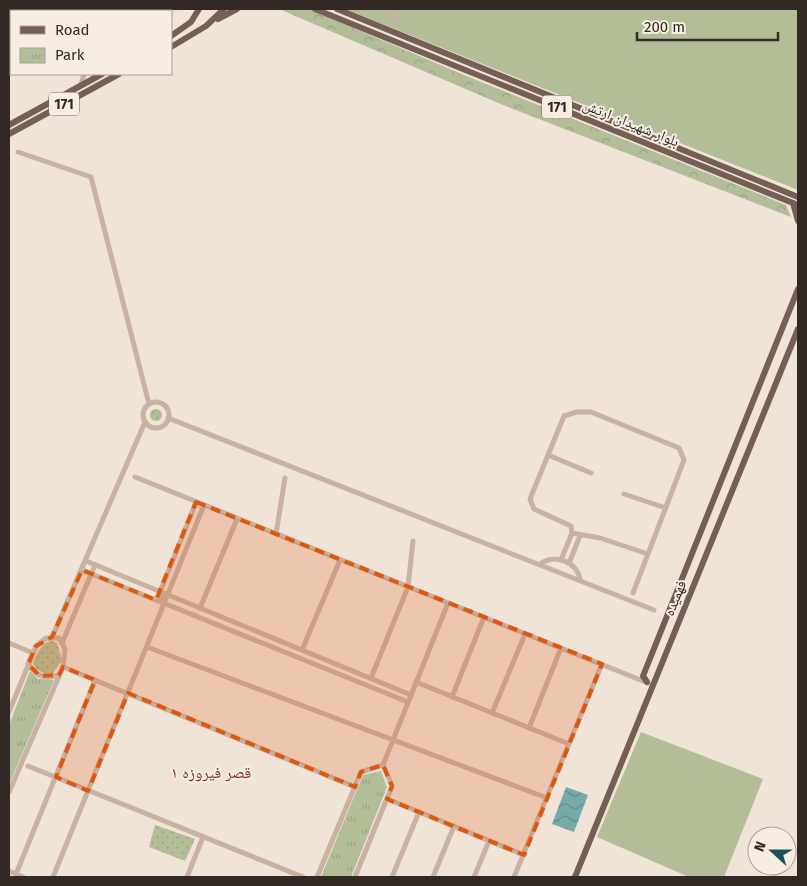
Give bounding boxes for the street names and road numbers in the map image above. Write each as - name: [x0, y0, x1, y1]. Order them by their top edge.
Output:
- road number: 171: [49, 92, 79, 116]
- road number: 171: [542, 95, 572, 118]
- street label: بلوار شهیدان ارتش: [580, 95, 682, 151]
- street label: فهمیده: [660, 578, 690, 618]

